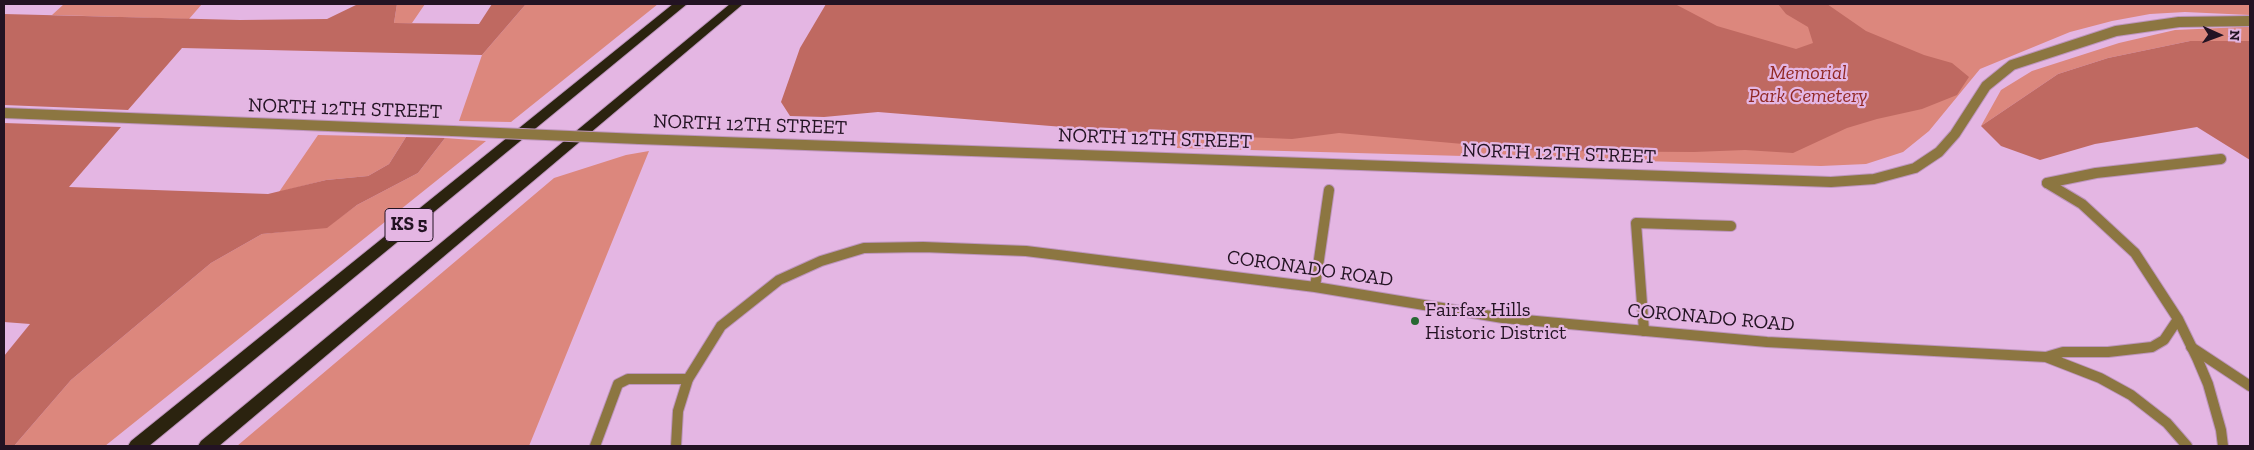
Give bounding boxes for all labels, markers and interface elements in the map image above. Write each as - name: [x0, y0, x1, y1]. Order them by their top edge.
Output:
- north arrow: [2194, 10, 2244, 60]
- text: N: [2226, 30, 2243, 41]
- park label: Memorial Park Cemetery: [1749, 61, 1867, 108]
- street label: NORTH 12TH STREET: [247, 94, 443, 124]
- street label: NORTH 12TH STREET: [652, 110, 848, 140]
- street label: NORTH 12TH STREET: [1057, 124, 1253, 154]
- street label: NORTH 12TH STREET: [1461, 139, 1657, 169]
- road number: KS 5: [385, 208, 433, 242]
- street label: CORONADO ROAD: [1225, 245, 1395, 293]
- place label: Fairfax Hills Historic District: [1425, 298, 1566, 345]
- street label: CORONADO ROAD: [1627, 299, 1795, 337]
- marker: Fairfax Hills Historic District: [1409, 315, 1421, 327]

